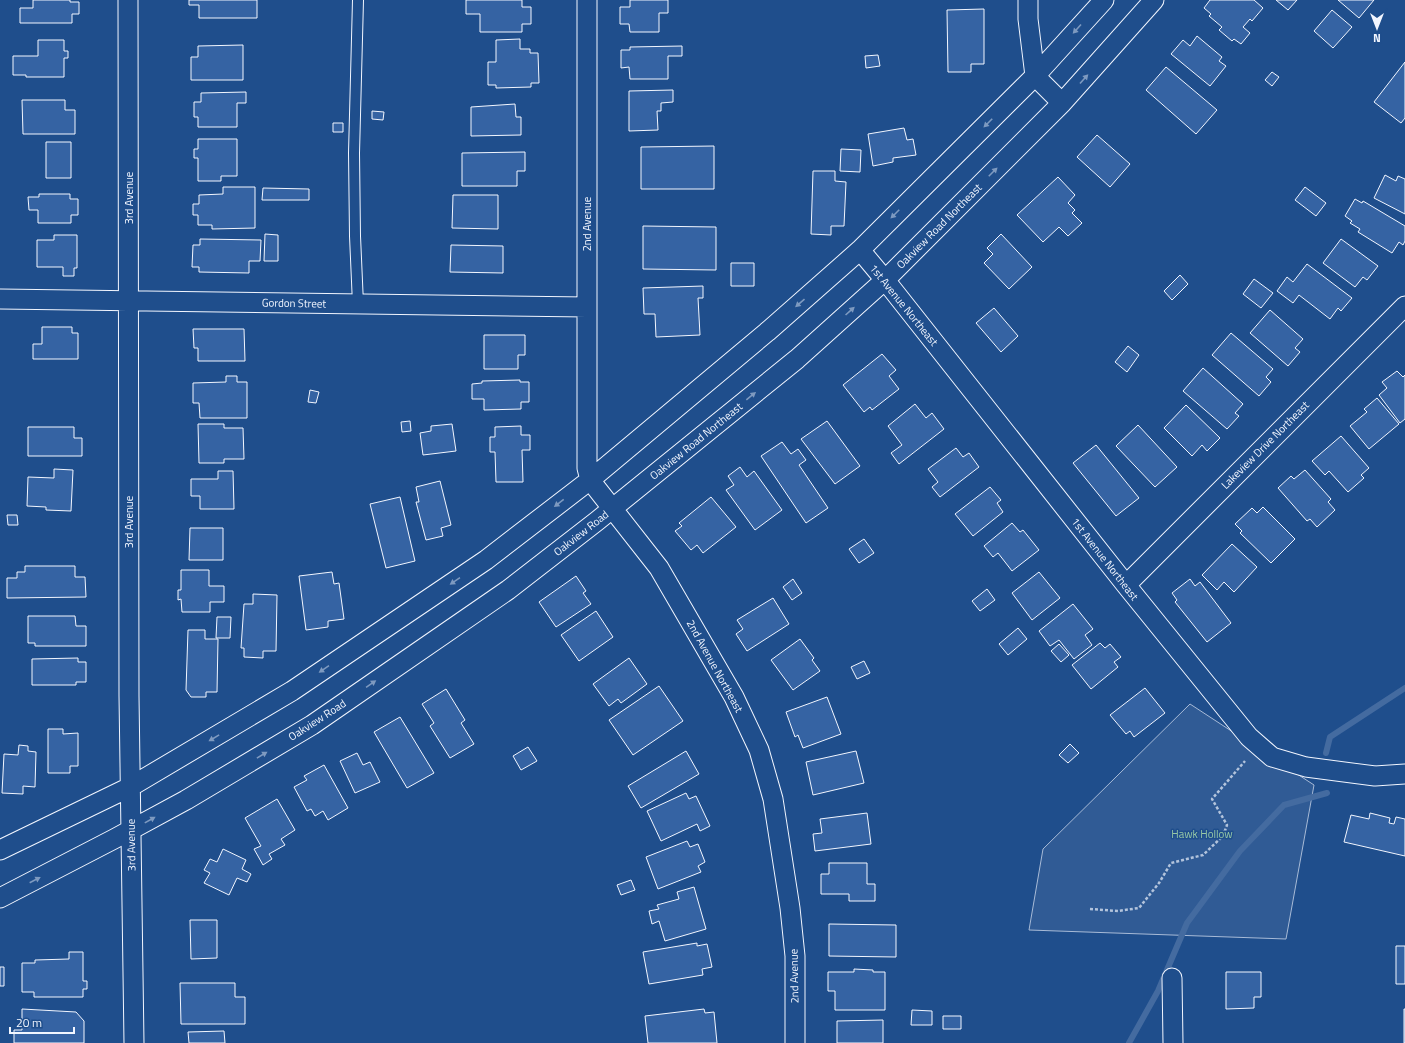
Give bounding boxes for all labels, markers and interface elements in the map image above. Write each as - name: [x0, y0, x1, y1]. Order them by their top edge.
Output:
- north arrow: [1357, 8, 1397, 48]
- one-way arrow: [1073, 24, 1082, 34]
- text: N: [1373, 30, 1381, 46]
- one-way arrow: [1079, 73, 1088, 84]
- one-way arrow: [983, 118, 993, 128]
- one-way arrow: [988, 167, 998, 177]
- street label: 3rd Avenue: [121, 171, 137, 224]
- street label: Oakview Road Northeast: [893, 180, 985, 272]
- street label: 2nd Avenue: [579, 196, 595, 251]
- one-way arrow: [890, 209, 900, 219]
- street label: 1st Avenue Northeast: [866, 261, 942, 349]
- street label: Gordon Street: [262, 294, 327, 312]
- one-way arrow: [795, 298, 805, 307]
- one-way arrow: [845, 307, 855, 316]
- one-way arrow: [746, 392, 757, 400]
- street label: Lakeview Drive Northeast: [1217, 397, 1313, 493]
- street label: Oakview Road Northeast: [646, 398, 746, 483]
- street label: 3rd Avenue: [121, 495, 137, 548]
- one-way arrow: [554, 499, 565, 508]
- street label: Oakview Road: [550, 506, 612, 560]
- street label: 1st Avenue Northeast: [1068, 514, 1143, 604]
- one-way arrow: [450, 577, 460, 585]
- street label: 2nd Avenue Northeast: [683, 617, 747, 715]
- one-way arrow: [319, 665, 329, 673]
- one-way arrow: [366, 680, 377, 688]
- street label: Oakview Road: [285, 695, 349, 745]
- one-way arrow: [208, 734, 220, 741]
- one-way arrow: [256, 751, 268, 758]
- one-way arrow: [144, 817, 156, 823]
- street label: 3rd Avenue: [123, 818, 139, 871]
- park label: Hawk Hollow: [1171, 826, 1233, 842]
- one-way arrow: [29, 877, 41, 883]
- street label: 2nd Avenue: [786, 948, 802, 1003]
- scale bar: [10, 1009, 74, 1035]
- text: 20 m: [16, 1013, 42, 1032]

